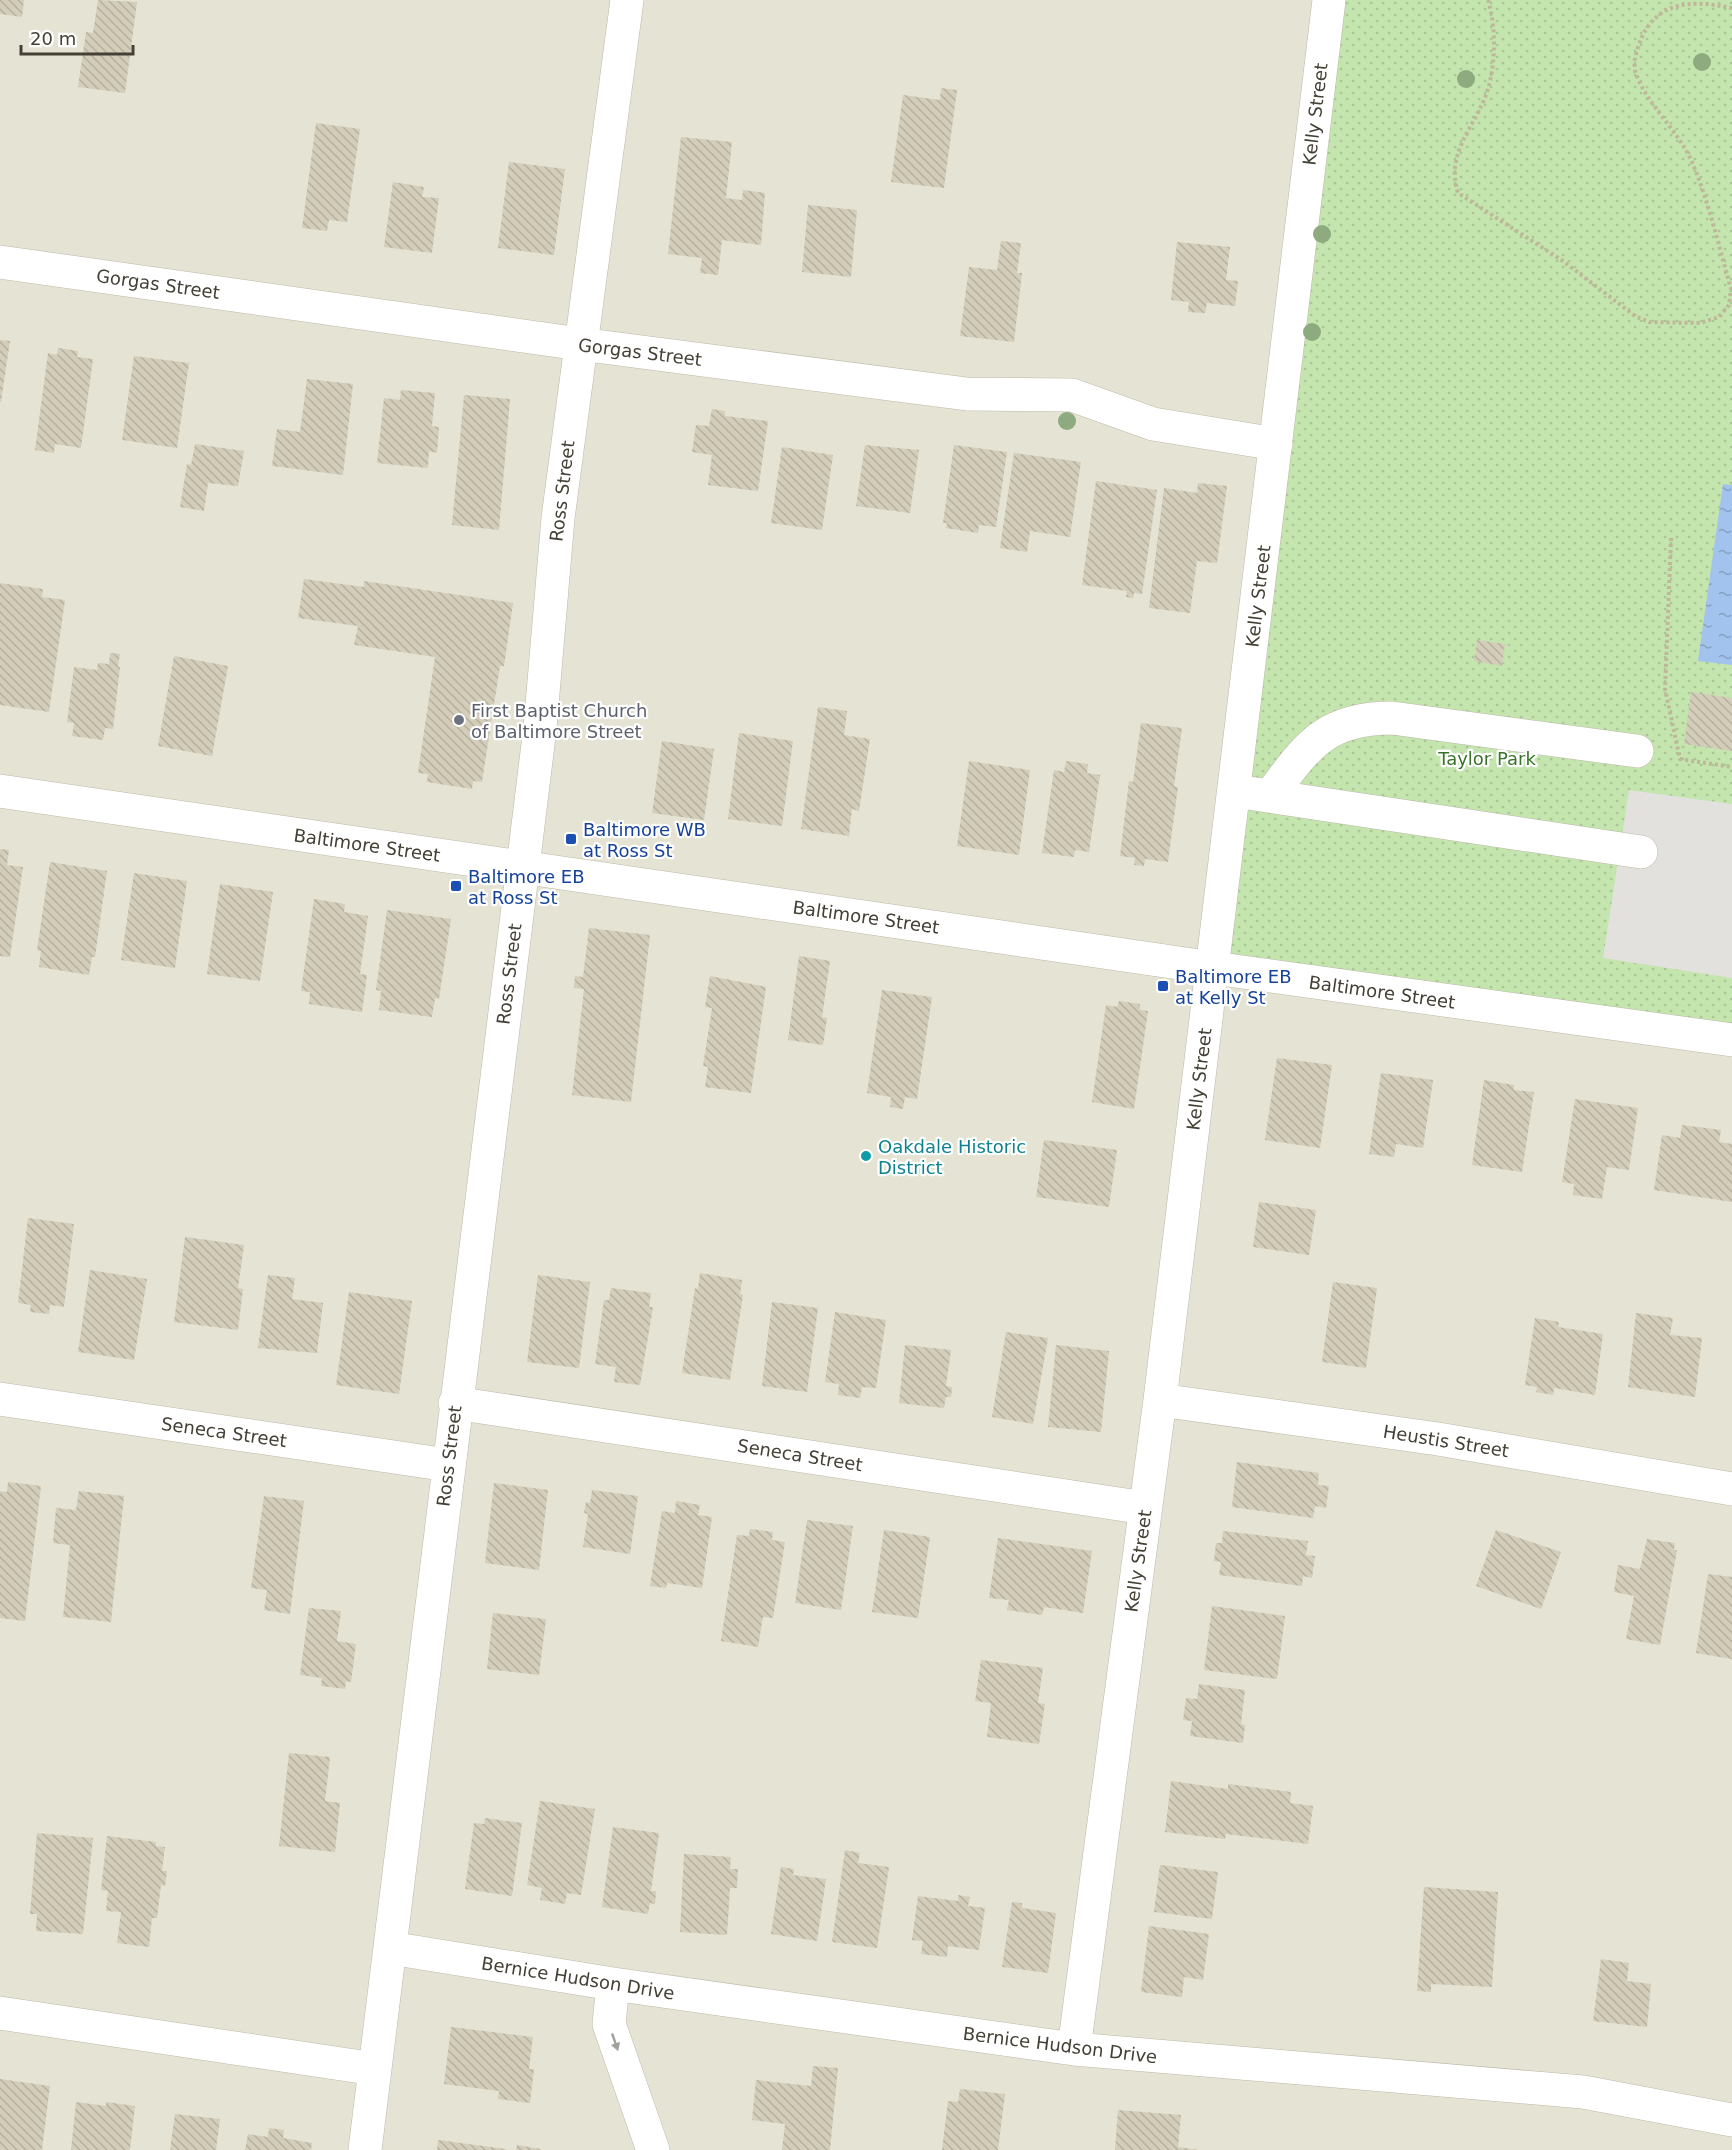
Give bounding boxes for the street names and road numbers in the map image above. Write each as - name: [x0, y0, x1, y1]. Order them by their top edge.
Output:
- street label: Kelly Street: [1298, 62, 1332, 166]
- street label: Gorgas Street: [95, 265, 221, 303]
- street label: Gorgas Street: [577, 334, 703, 370]
- street label: Ross Street: [545, 439, 579, 543]
- street label: Kelly Street: [1241, 544, 1275, 648]
- street label: Baltimore Street: [293, 824, 441, 866]
- street label: Baltimore Street: [792, 896, 940, 938]
- street label: Ross Street: [492, 922, 526, 1026]
- street label: Baltimore Street: [1308, 971, 1456, 1013]
- street label: Kelly Street: [1182, 1027, 1216, 1131]
- street label: Ross Street: [432, 1404, 466, 1508]
- street label: Seneca Street: [160, 1413, 288, 1451]
- street label: Heustis Street: [1382, 1421, 1510, 1461]
- street label: Seneca Street: [736, 1435, 864, 1475]
- street label: Kelly Street: [1120, 1509, 1156, 1613]
- street label: Bernice Hudson Drive: [480, 1952, 676, 2004]
- street label: Bernice Hudson Drive: [962, 2023, 1158, 2067]

